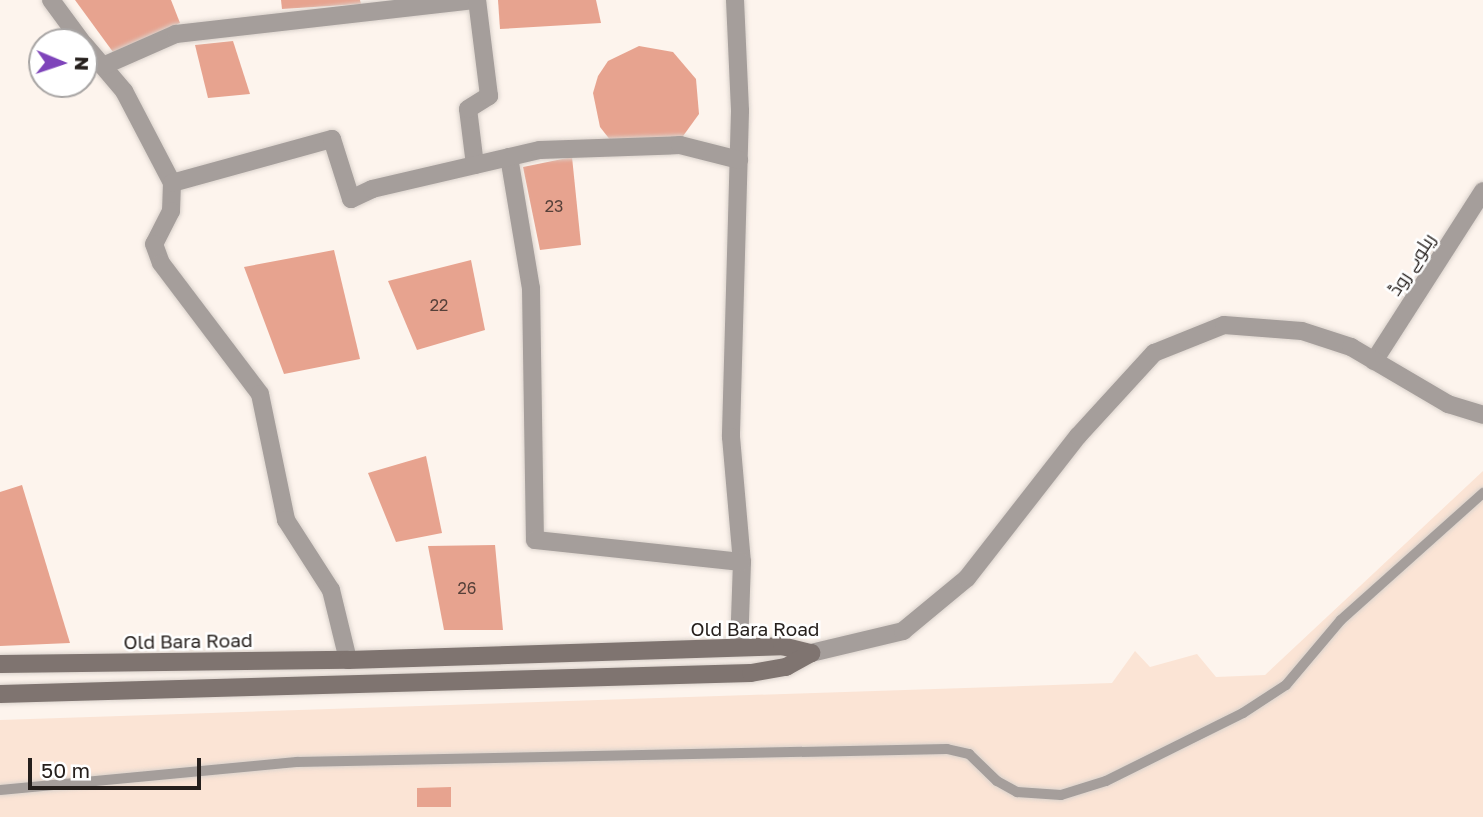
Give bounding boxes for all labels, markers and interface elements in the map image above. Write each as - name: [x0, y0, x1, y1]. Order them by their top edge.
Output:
- north arrow: [28, 28, 98, 98]
- text: N: [71, 56, 94, 71]
- house number: 23: [545, 196, 563, 216]
- street label: ریلوے روڈ: [1382, 228, 1440, 300]
- house number: 22: [430, 295, 448, 315]
- house number: 26: [458, 578, 476, 598]
- street label: Old Bara Road: [690, 618, 820, 640]
- street label: Old Bara Road: [123, 628, 253, 654]
- scale bar: [32, 744, 205, 788]
- text: 50 m: [41, 757, 90, 783]

